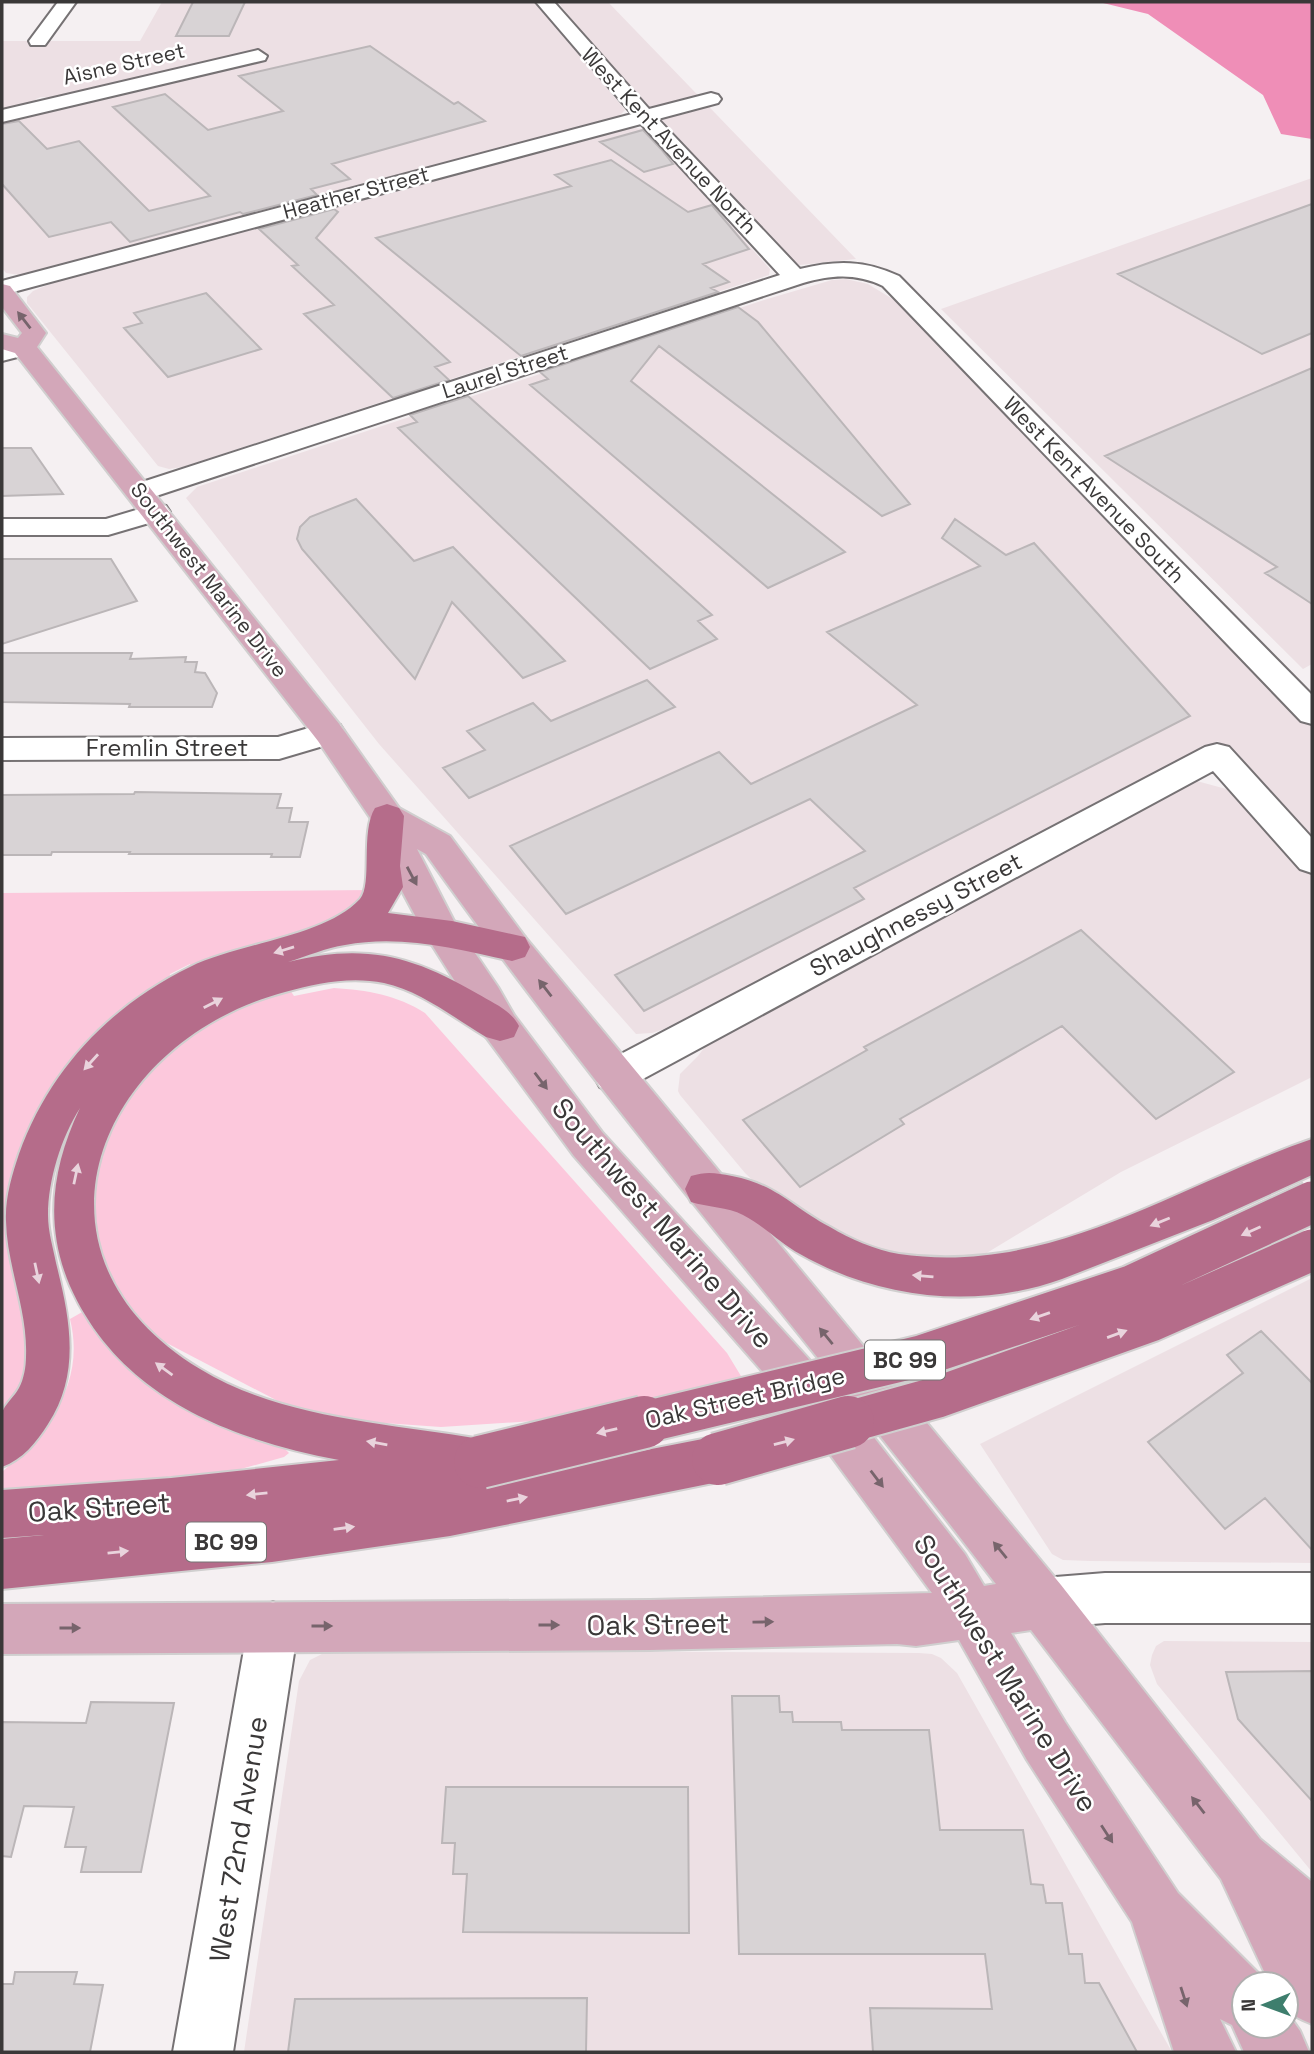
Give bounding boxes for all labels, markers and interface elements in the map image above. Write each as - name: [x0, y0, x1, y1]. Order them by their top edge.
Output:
- street label: Aisne Street: [60, 36, 187, 91]
- street label: West Kent Avenue North: [576, 42, 763, 240]
- street label: Heather Street: [280, 160, 432, 225]
- one-way arrow: [16, 311, 31, 329]
- street label: Laurel Street: [438, 338, 571, 405]
- street label: West Kent Avenue South: [998, 391, 1191, 589]
- street label: Southwest Marine Drive: [125, 477, 294, 683]
- street label: Fremlin Street: [86, 732, 248, 763]
- street label: Shaughnessy Street: [804, 845, 1027, 984]
- one-way arrow: [407, 866, 418, 886]
- one-way arrow: [273, 945, 294, 955]
- one-way arrow: [538, 979, 553, 997]
- one-way arrow: [203, 998, 223, 1009]
- one-way arrow: [83, 1054, 99, 1071]
- one-way arrow: [534, 1071, 548, 1090]
- street label: Southwest Marine Drive: [544, 1090, 782, 1356]
- one-way arrow: [70, 1163, 81, 1185]
- one-way arrow: [1149, 1217, 1170, 1228]
- one-way arrow: [1241, 1225, 1261, 1237]
- one-way arrow: [31, 1262, 42, 1284]
- one-way arrow: [912, 1270, 934, 1281]
- one-way arrow: [1029, 1311, 1050, 1322]
- one-way arrow: [819, 1327, 834, 1344]
- one-way arrow: [1106, 1328, 1127, 1339]
- road number: BC 99: [865, 1340, 945, 1380]
- street label: Oak Street Bridge: [642, 1359, 848, 1436]
- one-way arrow: [155, 1363, 173, 1377]
- one-way arrow: [596, 1426, 618, 1437]
- one-way arrow: [774, 1436, 795, 1446]
- one-way arrow: [366, 1437, 388, 1448]
- one-way arrow: [870, 1470, 884, 1488]
- street label: Oak Street: [27, 1484, 171, 1530]
- one-way arrow: [245, 1488, 267, 1499]
- one-way arrow: [506, 1493, 528, 1504]
- road number: BC 99: [186, 1522, 266, 1562]
- one-way arrow: [334, 1522, 356, 1533]
- street label: Southwest Marine Drive: [906, 1528, 1106, 1818]
- one-way arrow: [993, 1541, 1008, 1559]
- one-way arrow: [108, 1547, 130, 1558]
- street label: Oak Street: [586, 1605, 730, 1643]
- one-way arrow: [752, 1616, 774, 1627]
- one-way arrow: [539, 1619, 561, 1631]
- one-way arrow: [311, 1620, 333, 1632]
- one-way arrow: [59, 1622, 81, 1634]
- street label: West 72nd Avenue: [201, 1713, 275, 1965]
- one-way arrow: [1191, 1796, 1206, 1814]
- one-way arrow: [1101, 1824, 1114, 1843]
- north arrow: [1230, 1970, 1300, 2040]
- one-way arrow: [1179, 1986, 1190, 2007]
- text: N: [1236, 1999, 1261, 2012]

